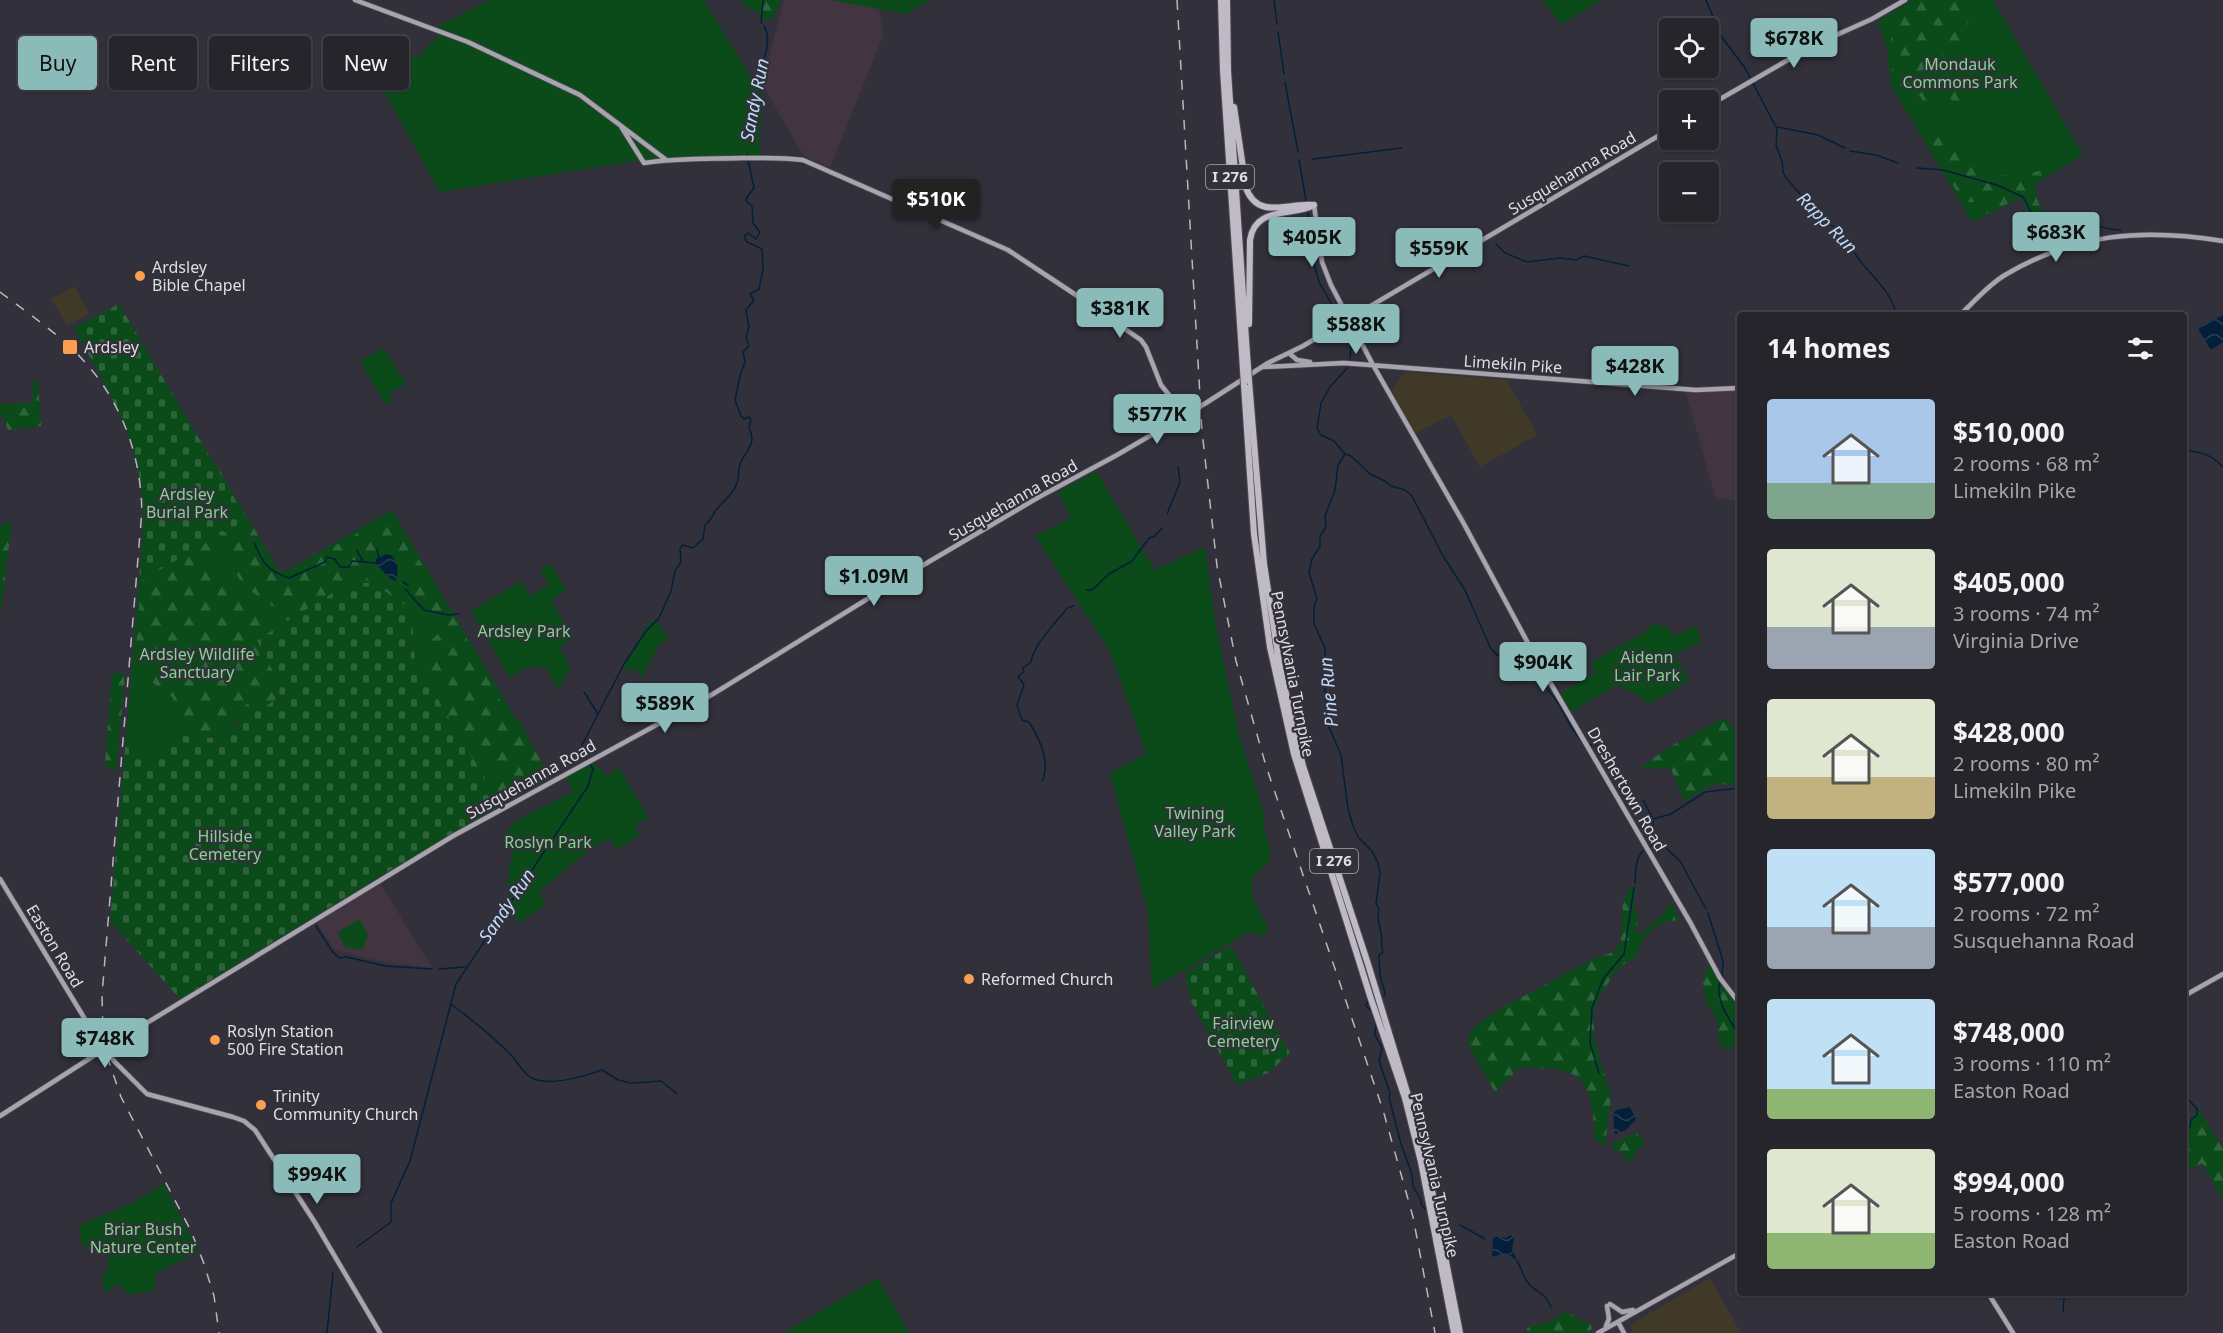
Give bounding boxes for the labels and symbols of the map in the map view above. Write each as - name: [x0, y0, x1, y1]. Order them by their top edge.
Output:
- pin: $678K: [1752, 18, 1836, 69]
- park label: Mondauk Commons Park: [1903, 53, 2018, 93]
- water label: Sandy Run: [734, 56, 774, 144]
- street label: Susquehanna Road: [1504, 126, 1640, 220]
- road number: I 276: [1206, 165, 1254, 189]
- pin: $510K: [894, 179, 978, 230]
- water label: Rapp Run: [1792, 186, 1863, 258]
- pin: $683K: [2014, 212, 2098, 263]
- pin: $405K: [1270, 217, 1354, 268]
- pin: $559K: [1397, 228, 1481, 279]
- place label: Ardsley Bible Chapel: [152, 256, 246, 296]
- marker: Ardsley Bible Chapel: [133, 269, 147, 283]
- pin: $381K: [1078, 288, 1162, 339]
- pin: $588K: [1314, 304, 1398, 355]
- place label: Ardsley: [84, 336, 140, 358]
- marker: Ardsley: [61, 338, 79, 356]
- pin: $428K: [1593, 346, 1677, 397]
- street label: Limekiln Pike: [1463, 350, 1563, 378]
- pin: $577K: [1115, 394, 1199, 445]
- street label: Susquehanna Road: [945, 454, 1081, 546]
- park label: Ardsley Burial Park: [146, 483, 228, 523]
- pin: $1.09M: [825, 556, 923, 607]
- street label: Pennsylvania Turnpike: [1266, 589, 1320, 759]
- park label: Ardsley Park: [478, 620, 571, 642]
- pin: $904K: [1501, 642, 1585, 693]
- park label: Ardsley Wildlife Sanctuary: [140, 643, 254, 683]
- park label: Aidenn Lair Park: [1614, 646, 1680, 686]
- water label: Pine Run: [1313, 656, 1343, 728]
- pin: $589K: [623, 683, 707, 734]
- street label: Dreshertown Road: [1582, 723, 1672, 855]
- street label: Susquehanna Road: [462, 734, 600, 824]
- park label: Twining Valley Park: [1154, 802, 1236, 842]
- park label: Hillside Cemetery: [189, 825, 262, 865]
- park label: Roslyn Park: [504, 831, 592, 853]
- road number: I 276: [1310, 849, 1358, 873]
- water label: Sandy Run: [473, 864, 540, 947]
- street label: Easton Road: [21, 900, 89, 992]
- place label: Reformed Church: [981, 968, 1114, 990]
- marker: Reformed Church: [962, 972, 976, 986]
- park label: Fairview Cemetery: [1207, 1012, 1280, 1052]
- pin: $748K: [63, 1018, 147, 1069]
- place label: Roslyn Station 500 Fire Station: [227, 1020, 344, 1060]
- marker: Roslyn Station 500 Fire Station: [208, 1033, 222, 1047]
- place label: Trinity Community Church: [273, 1085, 418, 1125]
- street label: Pennsylvania Turnpike: [1405, 1090, 1465, 1260]
- marker: Trinity Community Church: [254, 1098, 268, 1112]
- pin: $994K: [275, 1154, 359, 1205]
- park label: Briar Bush Nature Center: [90, 1218, 197, 1258]

